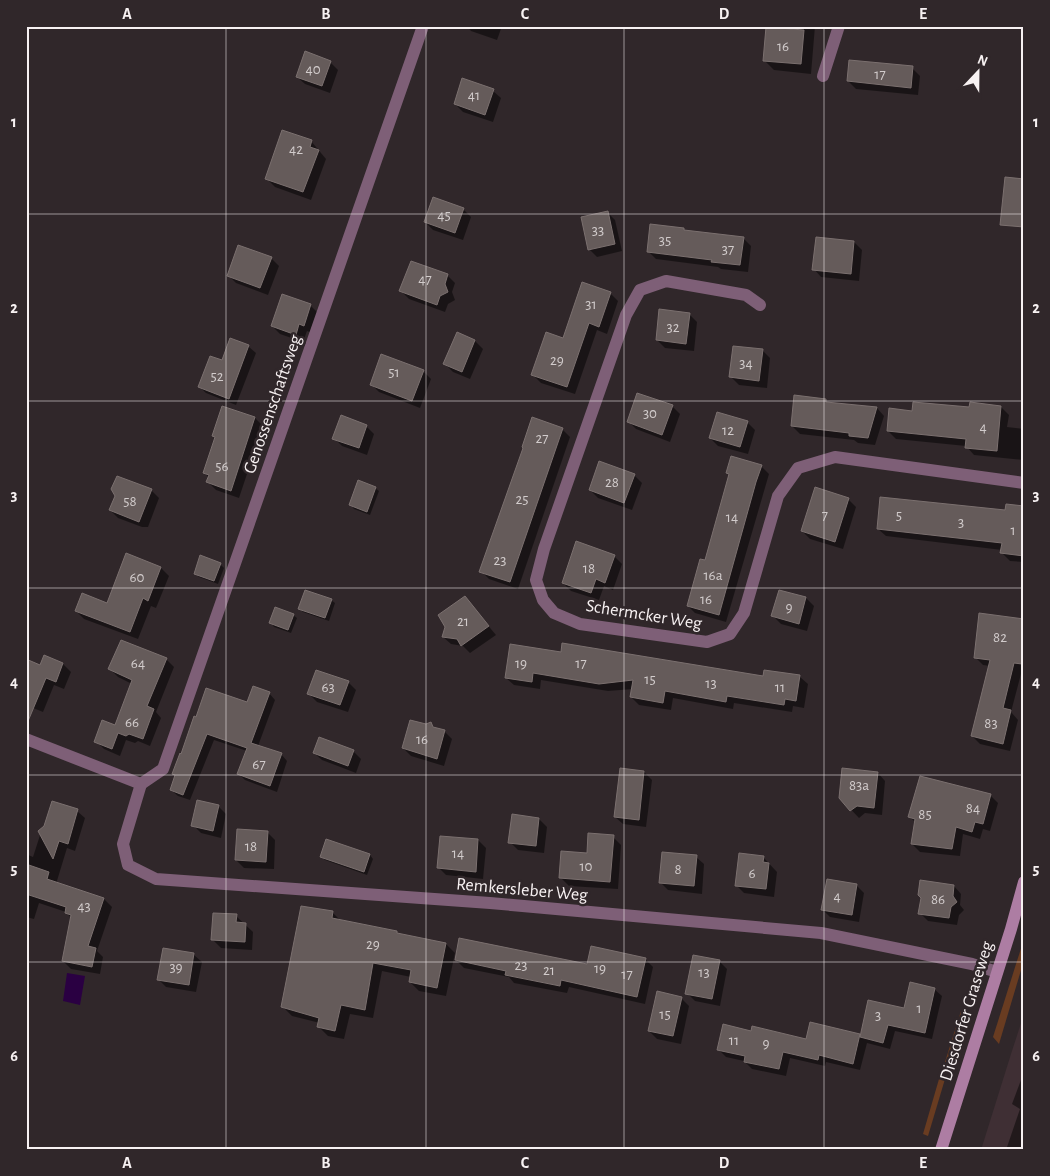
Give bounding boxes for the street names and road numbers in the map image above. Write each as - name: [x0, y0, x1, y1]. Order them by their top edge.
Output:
- street label: Genossenschaftsweg: [241, 332, 305, 476]
- street label: Schermcker Weg: [585, 597, 703, 633]
- street label: Remkersleber Weg: [455, 875, 589, 905]
- street label: Diesdorfer Graseweg: [937, 939, 997, 1083]

